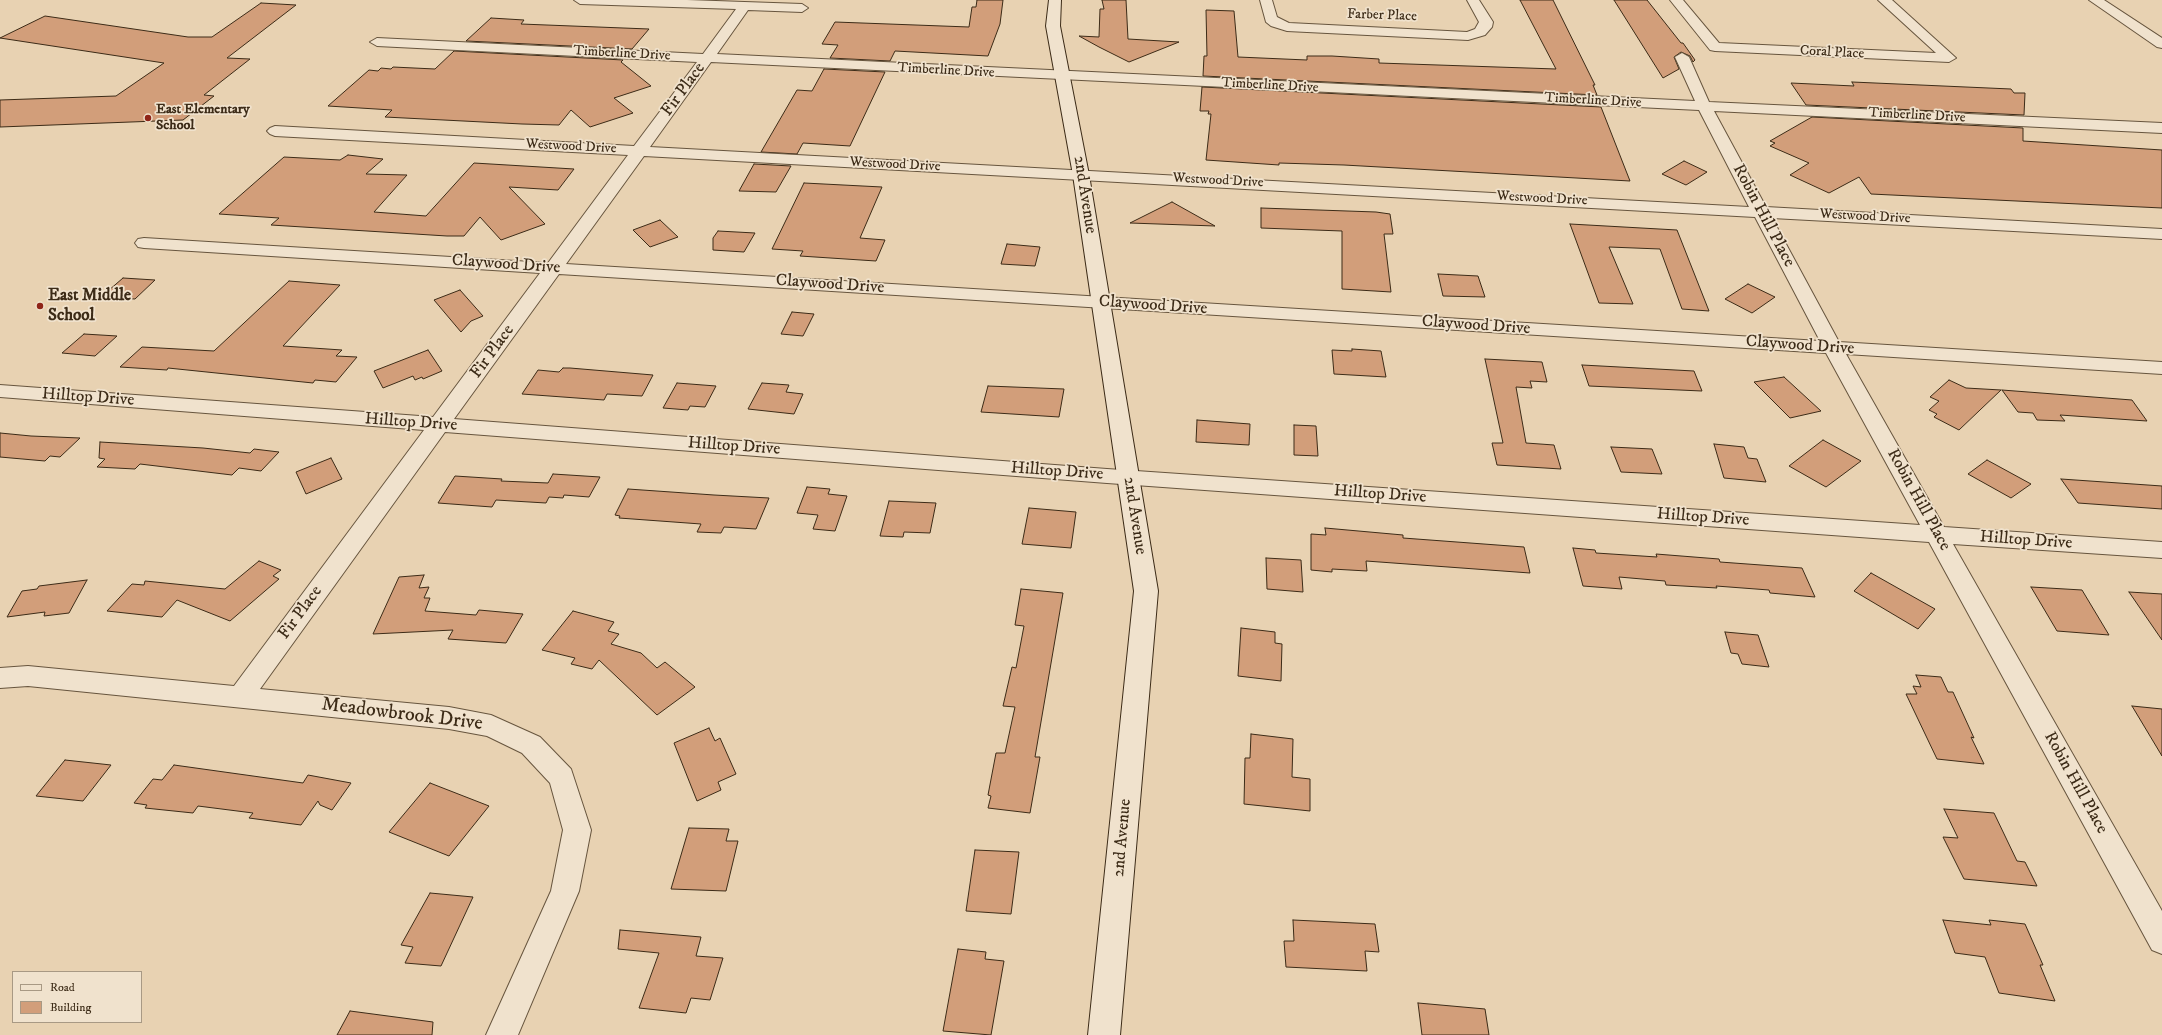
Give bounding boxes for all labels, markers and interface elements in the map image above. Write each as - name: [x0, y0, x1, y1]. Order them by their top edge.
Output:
- street label: Farber Place: [1347, 6, 1417, 26]
- street label: Timberline Drive: [573, 43, 671, 65]
- street label: Coral Place: [1799, 43, 1865, 63]
- street label: Fir Place: [658, 59, 710, 121]
- street label: Timberline Drive: [897, 60, 995, 82]
- street label: Timberline Drive: [1221, 75, 1319, 97]
- street label: Timberline Drive: [1544, 90, 1642, 112]
- place label: East Elementary School: [156, 102, 250, 134]
- street label: Timberline Drive: [1868, 105, 1966, 127]
- marker: East Elementary School: [143, 113, 153, 123]
- street label: Westwood Drive: [525, 136, 617, 158]
- street label: Westwood Drive: [849, 154, 941, 176]
- street label: 2nd Avenue: [1068, 155, 1100, 235]
- street label: Robin Hill Place: [1727, 161, 1799, 271]
- street label: Westwood Drive: [1172, 170, 1264, 192]
- street label: Westwood Drive: [1496, 188, 1588, 210]
- street label: Westwood Drive: [1819, 206, 1911, 228]
- street label: Claywood Drive: [451, 251, 561, 279]
- street label: Claywood Drive: [775, 271, 885, 299]
- place label: East Middle School: [48, 286, 131, 326]
- street label: Claywood Drive: [1098, 292, 1208, 320]
- marker: East Middle School: [35, 301, 45, 311]
- street label: Claywood Drive: [1421, 312, 1531, 340]
- street label: Fir Place: [467, 321, 519, 383]
- street label: Claywood Drive: [1745, 332, 1855, 360]
- street label: Hilltop Drive: [41, 385, 135, 411]
- street label: Hilltop Drive: [364, 410, 458, 436]
- street label: Hilltop Drive: [687, 434, 781, 460]
- street label: Robin Hill Place: [1882, 445, 1954, 555]
- street label: Hilltop Drive: [1010, 459, 1104, 485]
- street label: 2nd Avenue: [1118, 476, 1150, 556]
- street label: Hilltop Drive: [1333, 482, 1427, 508]
- street label: Hilltop Drive: [1656, 505, 1750, 531]
- street label: Hilltop Drive: [1979, 528, 2073, 554]
- street label: Fir Place: [275, 582, 327, 644]
- street label: Meadowbrook Drive: [320, 693, 484, 737]
- street label: Robin Hill Place: [2039, 728, 2111, 838]
- street label: 2nd Avenue: [1109, 798, 1137, 878]
- legend: [12, 971, 142, 1023]
- text: Road: [50, 980, 75, 995]
- text: Building: [50, 1000, 91, 1015]

